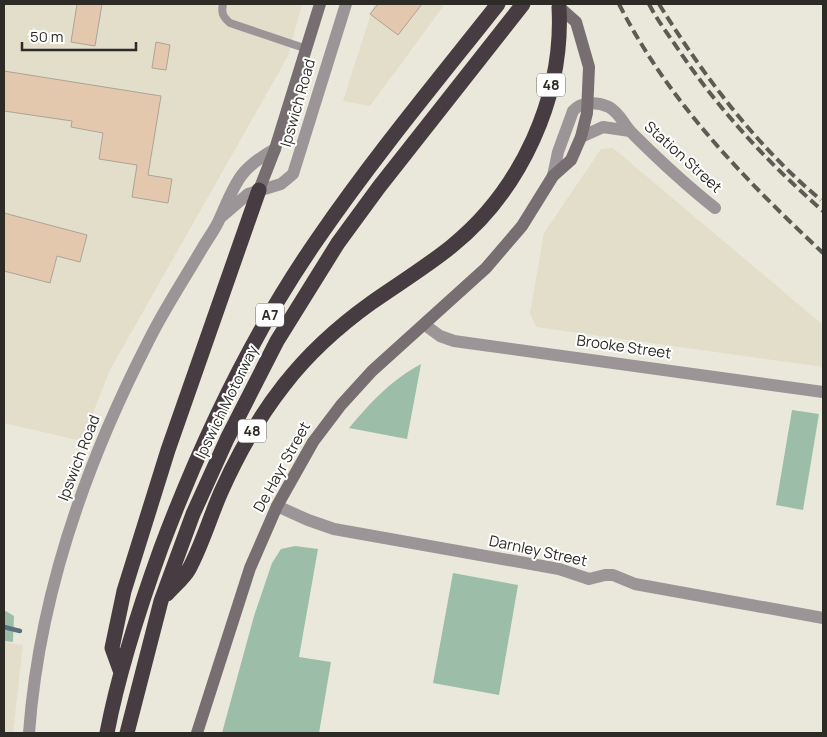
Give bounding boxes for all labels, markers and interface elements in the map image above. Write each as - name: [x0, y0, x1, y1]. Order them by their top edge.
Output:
- scale bar: [22, 20, 136, 52]
- text: 50 m: [30, 26, 64, 47]
- street label: Ipswich Road: [275, 56, 320, 149]
- road number: 48: [537, 74, 565, 96]
- street label: Station Street: [640, 116, 727, 197]
- road number: A7: [256, 304, 284, 326]
- street label: Brooke Street: [575, 329, 673, 364]
- street label: Ipswich Motorway: [190, 342, 263, 462]
- street label: Ipswich Road: [52, 412, 105, 504]
- street label: De Hayr Street: [248, 418, 315, 516]
- road number: 48: [238, 420, 266, 442]
- street label: Darnley Street: [487, 530, 589, 571]

